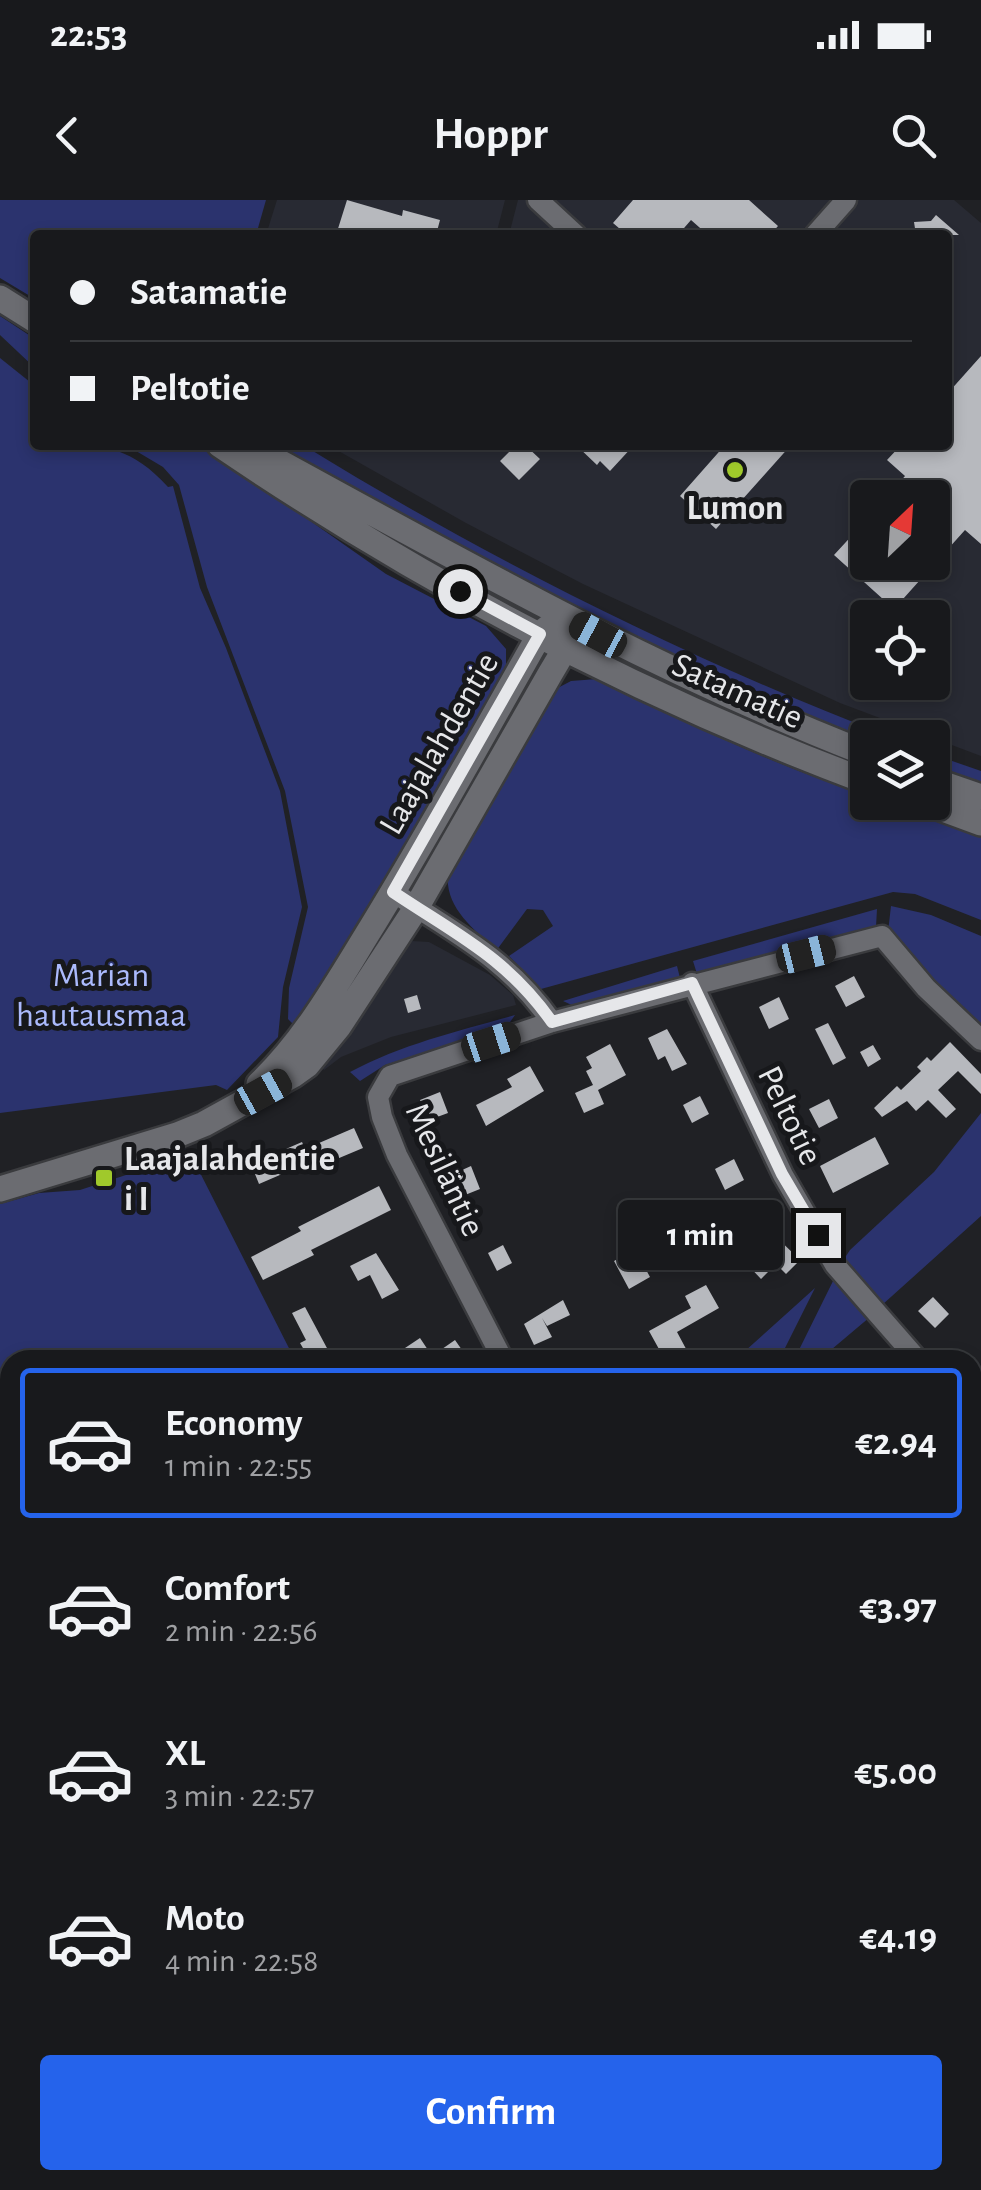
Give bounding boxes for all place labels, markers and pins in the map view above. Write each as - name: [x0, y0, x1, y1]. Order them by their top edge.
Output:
- marker: Lumon: [724, 459, 746, 481]
- place label: Lumon: [686, 491, 784, 526]
- place label: Laajalahdentie i I: [124, 1142, 335, 1217]
- marker: Laajalahdentie i I: [93, 1167, 115, 1189]

